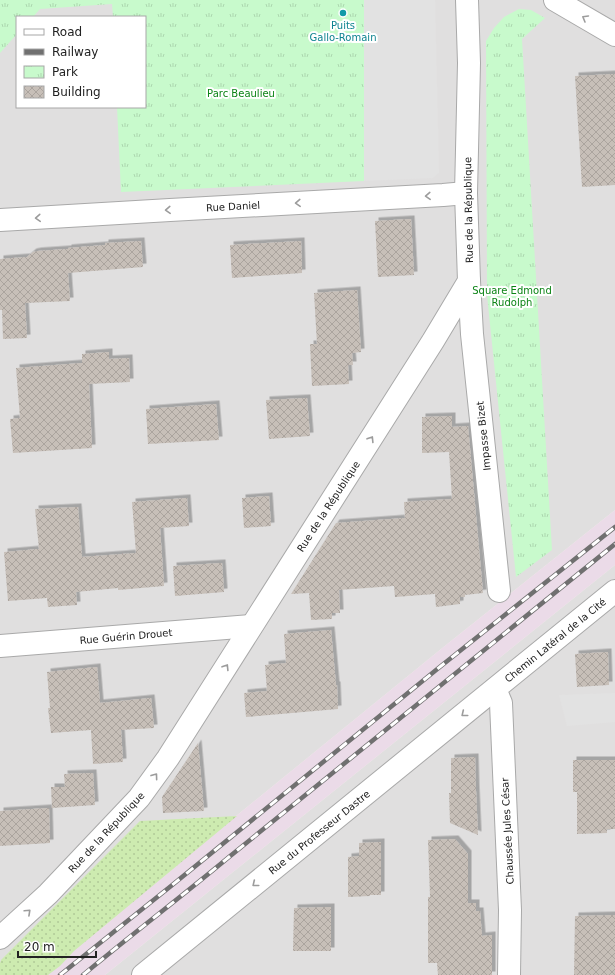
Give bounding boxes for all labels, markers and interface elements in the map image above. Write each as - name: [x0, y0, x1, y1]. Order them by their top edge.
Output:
- marker: Puits Gallo-Romain: [338, 8, 348, 18]
- one-way arrow: [582, 15, 589, 22]
- legend: [16, 16, 146, 108]
- place label: Puits Gallo-Romain: [310, 20, 376, 43]
- text: Road: [52, 25, 82, 39]
- text: Railway: [52, 45, 98, 59]
- text: Park: [52, 65, 78, 79]
- text: Building: [52, 85, 101, 99]
- park label: Parc Beaulieu: [207, 88, 275, 99]
- street label: Rue de la République: [462, 157, 475, 263]
- one-way arrow: [425, 192, 431, 200]
- one-way arrow: [295, 199, 301, 207]
- street label: Rue Daniel: [206, 200, 260, 213]
- one-way arrow: [165, 206, 171, 214]
- one-way arrow: [35, 214, 41, 223]
- park label: Square Edmond Rudolph: [472, 285, 552, 308]
- street label: Impasse Bizet: [474, 401, 493, 471]
- one-way arrow: [366, 436, 374, 443]
- street label: Rue de la République: [295, 459, 362, 554]
- street label: Chemin Latéral de la Cité: [502, 596, 608, 685]
- street label: Rue Guérin Drouet: [79, 627, 173, 646]
- one-way arrow: [221, 664, 228, 671]
- one-way arrow: [462, 709, 469, 716]
- one-way arrow: [150, 773, 158, 780]
- street label: Chaussée Jules César: [499, 776, 516, 885]
- street label: Rue du Professeur Dastre: [267, 788, 372, 877]
- street label: Rue de la République: [66, 790, 147, 875]
- one-way arrow: [252, 880, 259, 887]
- one-way arrow: [24, 910, 31, 917]
- scale bar: [18, 933, 96, 959]
- text: 20 m: [24, 940, 55, 954]

